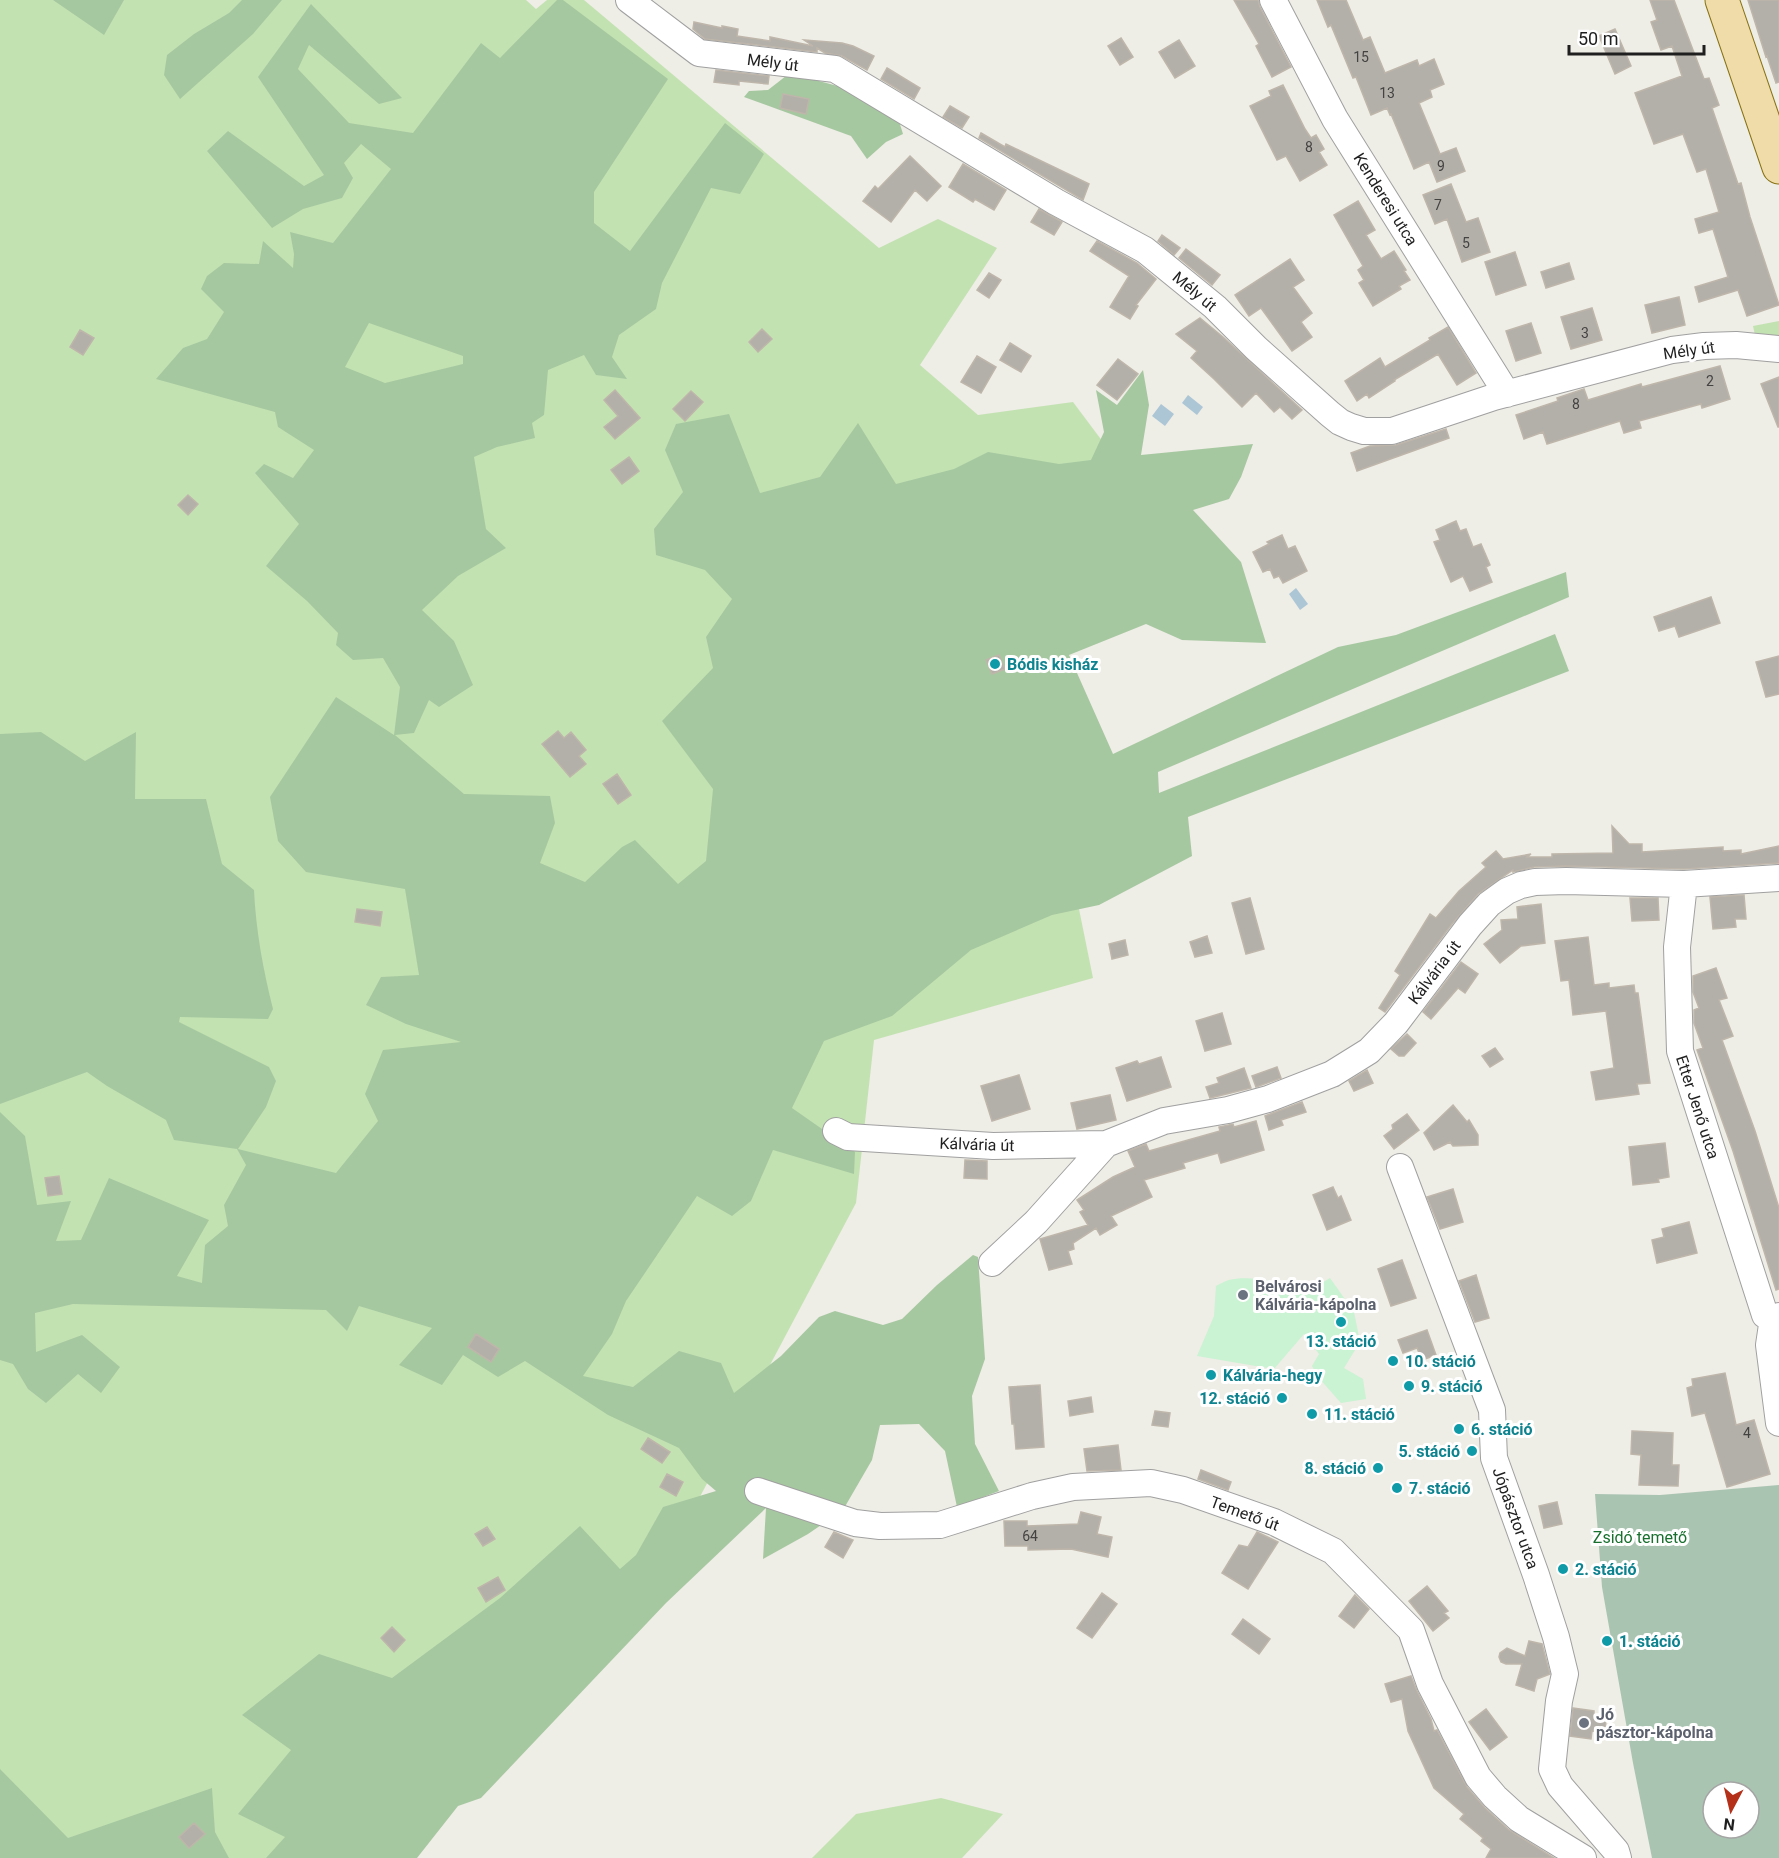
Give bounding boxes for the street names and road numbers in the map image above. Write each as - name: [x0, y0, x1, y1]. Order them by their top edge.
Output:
- street label: Mély út: [746, 50, 800, 75]
- street label: Kenderesi utca: [1350, 149, 1422, 249]
- street label: Mély út: [1169, 267, 1221, 315]
- street label: Mély út: [1662, 337, 1716, 364]
- street label: Kálvária út: [1404, 937, 1465, 1008]
- street label: Etter Jenő utca: [1672, 1053, 1723, 1161]
- street label: Kálvária út: [939, 1134, 1015, 1155]
- street label: Jópásztor utca: [1488, 1465, 1543, 1571]
- street label: Temető út: [1208, 1492, 1282, 1535]

